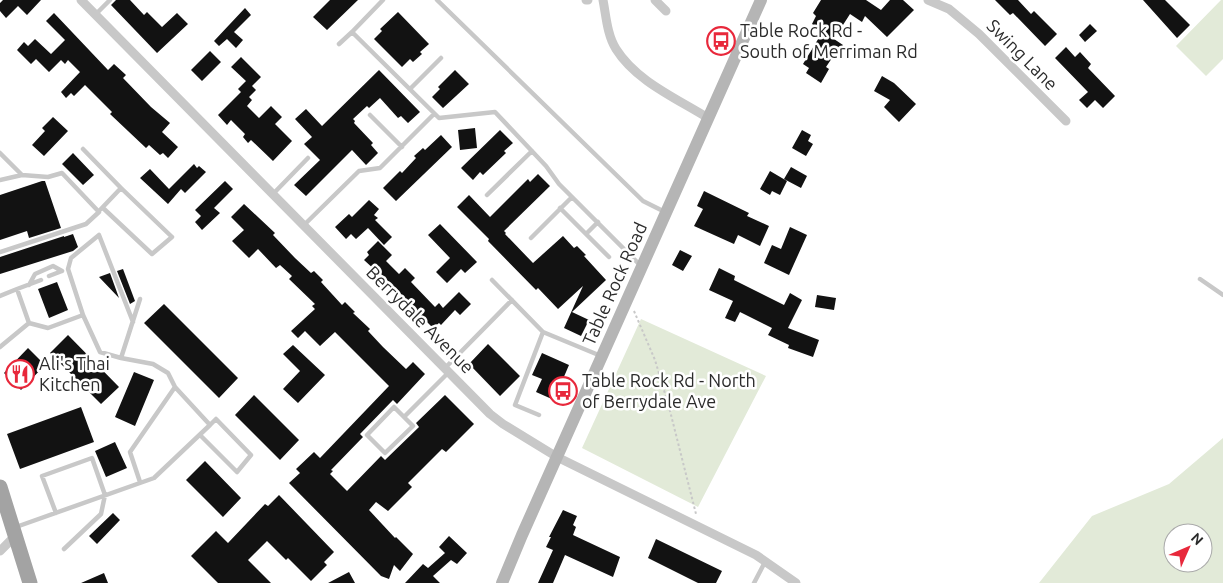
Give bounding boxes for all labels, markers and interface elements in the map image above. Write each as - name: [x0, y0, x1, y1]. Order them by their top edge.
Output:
- street label: Swing Lane: [983, 15, 1062, 94]
- place label: Table Rock Rd - South of Merriman Rd: [740, 20, 918, 61]
- bus stop icon: Table Rock Rd - South of Merriman Rd: [706, 26, 736, 56]
- street label: Table Rock Road: [578, 219, 650, 348]
- street label: Berrydale Avenue: [363, 262, 478, 377]
- place label: Ali's Thai Kitchen: [39, 353, 110, 394]
- restaurant icon: Ali's Thai Kitchen: [5, 359, 35, 389]
- place label: Table Rock Rd - North of Berrydale Ave: [582, 370, 756, 411]
- bus stop icon: Table Rock Rd - North of Berrydale Ave: [548, 376, 578, 406]
- north arrow: [1163, 523, 1213, 573]
- text: N: [1188, 529, 1207, 548]

